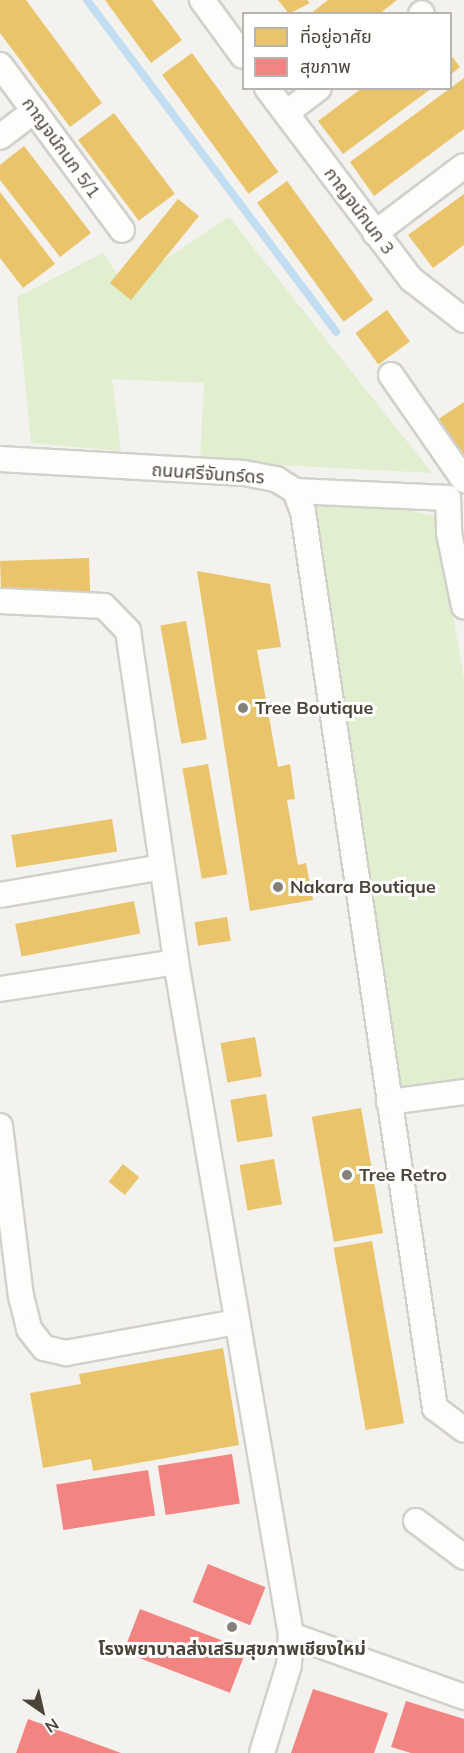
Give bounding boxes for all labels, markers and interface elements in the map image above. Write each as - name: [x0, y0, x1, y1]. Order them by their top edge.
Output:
- legend: [242, 12, 452, 90]
- text: ที่อยู่อาศัย: [300, 25, 372, 48]
- text: สุขภาพ: [300, 55, 351, 78]
- street label: กาญจน์กนก 5/1: [17, 93, 105, 203]
- street label: กาญจน์กนก 3: [319, 163, 399, 259]
- street label: ถนนศรีจันทร์ดร: [151, 459, 265, 489]
- place label: Tree Boutique: [255, 697, 373, 719]
- marker: Tree Boutique: [236, 701, 250, 715]
- place label: Nakara Boutique: [290, 876, 436, 898]
- marker: Nakara Boutique: [271, 880, 285, 894]
- place label: Tree Retro: [359, 1164, 447, 1186]
- marker: Tree Retro: [340, 1168, 354, 1182]
- marker: โรงพยาบาลส่งเสริมสุขภาพเชียงใหม่: [223, 1618, 241, 1636]
- place label: โรงพยาบาลส่งเสริมสุขภาพเชียงใหม่: [98, 1638, 366, 1660]
- north arrow: [12, 1681, 72, 1741]
- text: N: [41, 1714, 63, 1738]

